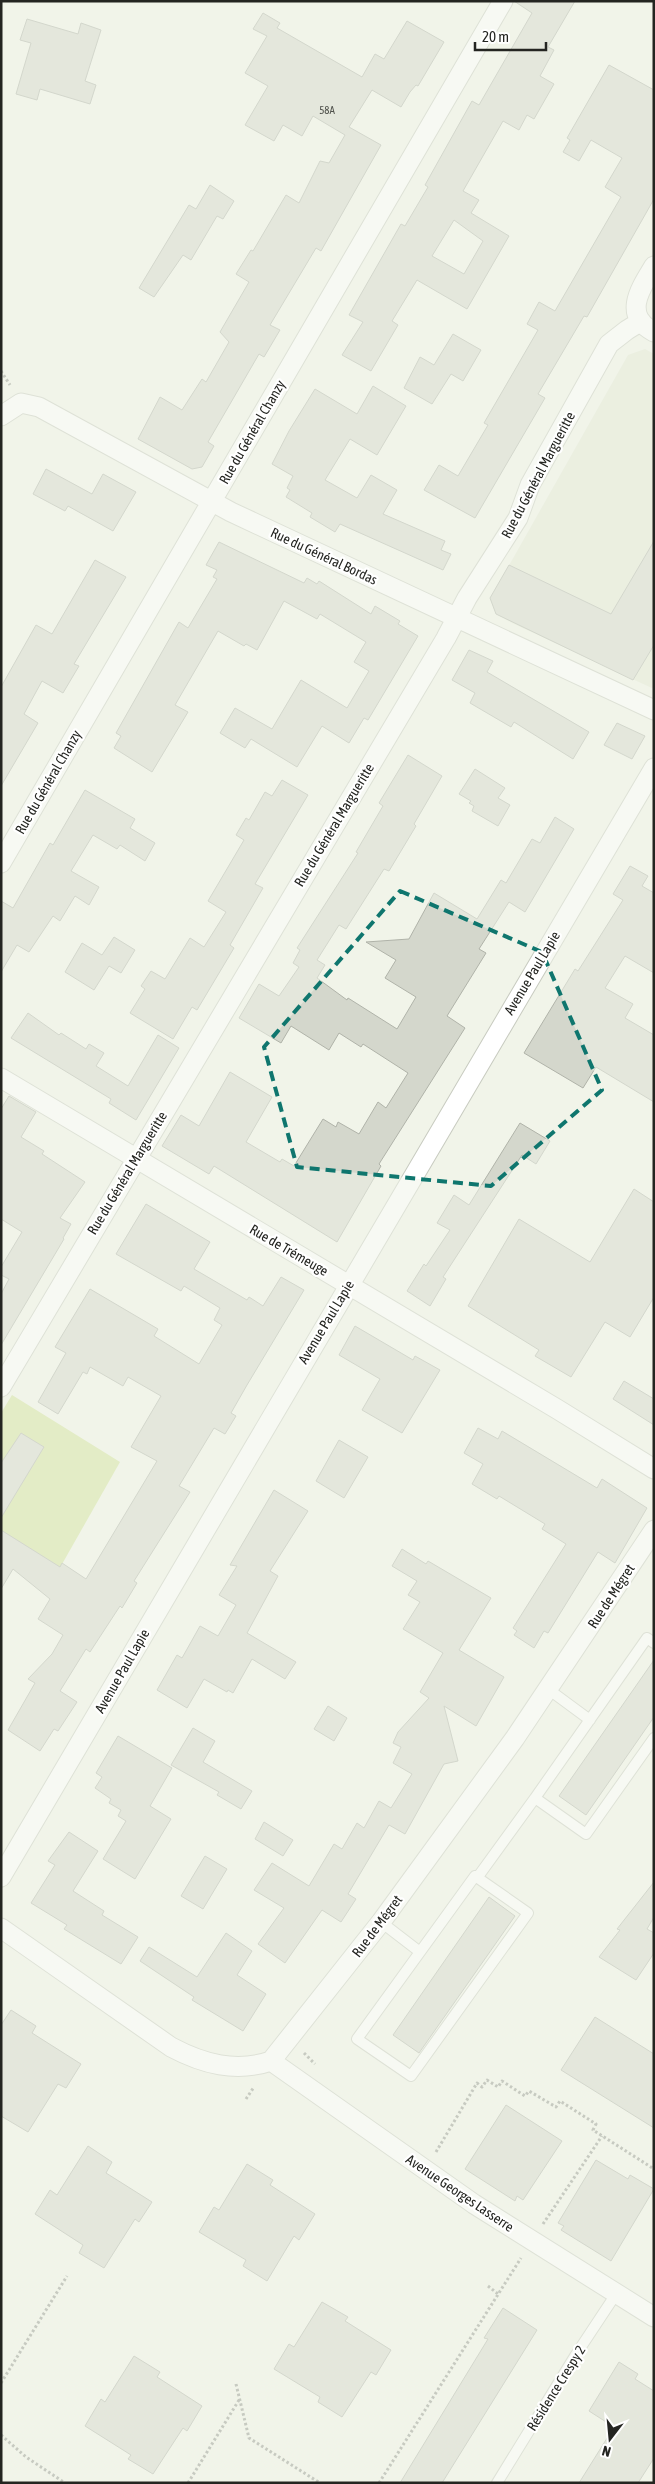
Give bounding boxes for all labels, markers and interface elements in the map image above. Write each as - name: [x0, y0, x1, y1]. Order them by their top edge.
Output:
- scale bar: [475, 20, 546, 52]
- text: 20 m: [482, 28, 509, 45]
- house number: 58A: [319, 104, 335, 116]
- street label: Rue du Général Chanzy: [216, 377, 288, 487]
- street label: Rue du Général Margueritte: [498, 409, 578, 541]
- street label: Rue du Général Bordas: [268, 524, 380, 588]
- street label: Rue du Général Chanzy: [12, 727, 84, 837]
- street label: Rue du Général Margueritte: [291, 761, 377, 889]
- street label: Avenue Paul Lapie: [501, 928, 563, 1018]
- street label: Rue du Général Margueritte: [84, 1109, 170, 1237]
- street label: Rue de Trémeuge: [247, 1221, 331, 1279]
- street label: Avenue Paul Lapie: [295, 1277, 357, 1367]
- street label: Rue de Mégret: [584, 1561, 638, 1631]
- street label: Avenue Paul Lapie: [91, 1626, 153, 1716]
- street label: Rue de Mégret: [349, 1892, 405, 1960]
- street label: Avenue Georges Lasserre: [403, 2151, 517, 2235]
- street label: Résidence Crespy 2: [523, 2343, 589, 2433]
- north arrow: [585, 2414, 635, 2464]
- text: N: [600, 2443, 613, 2460]

